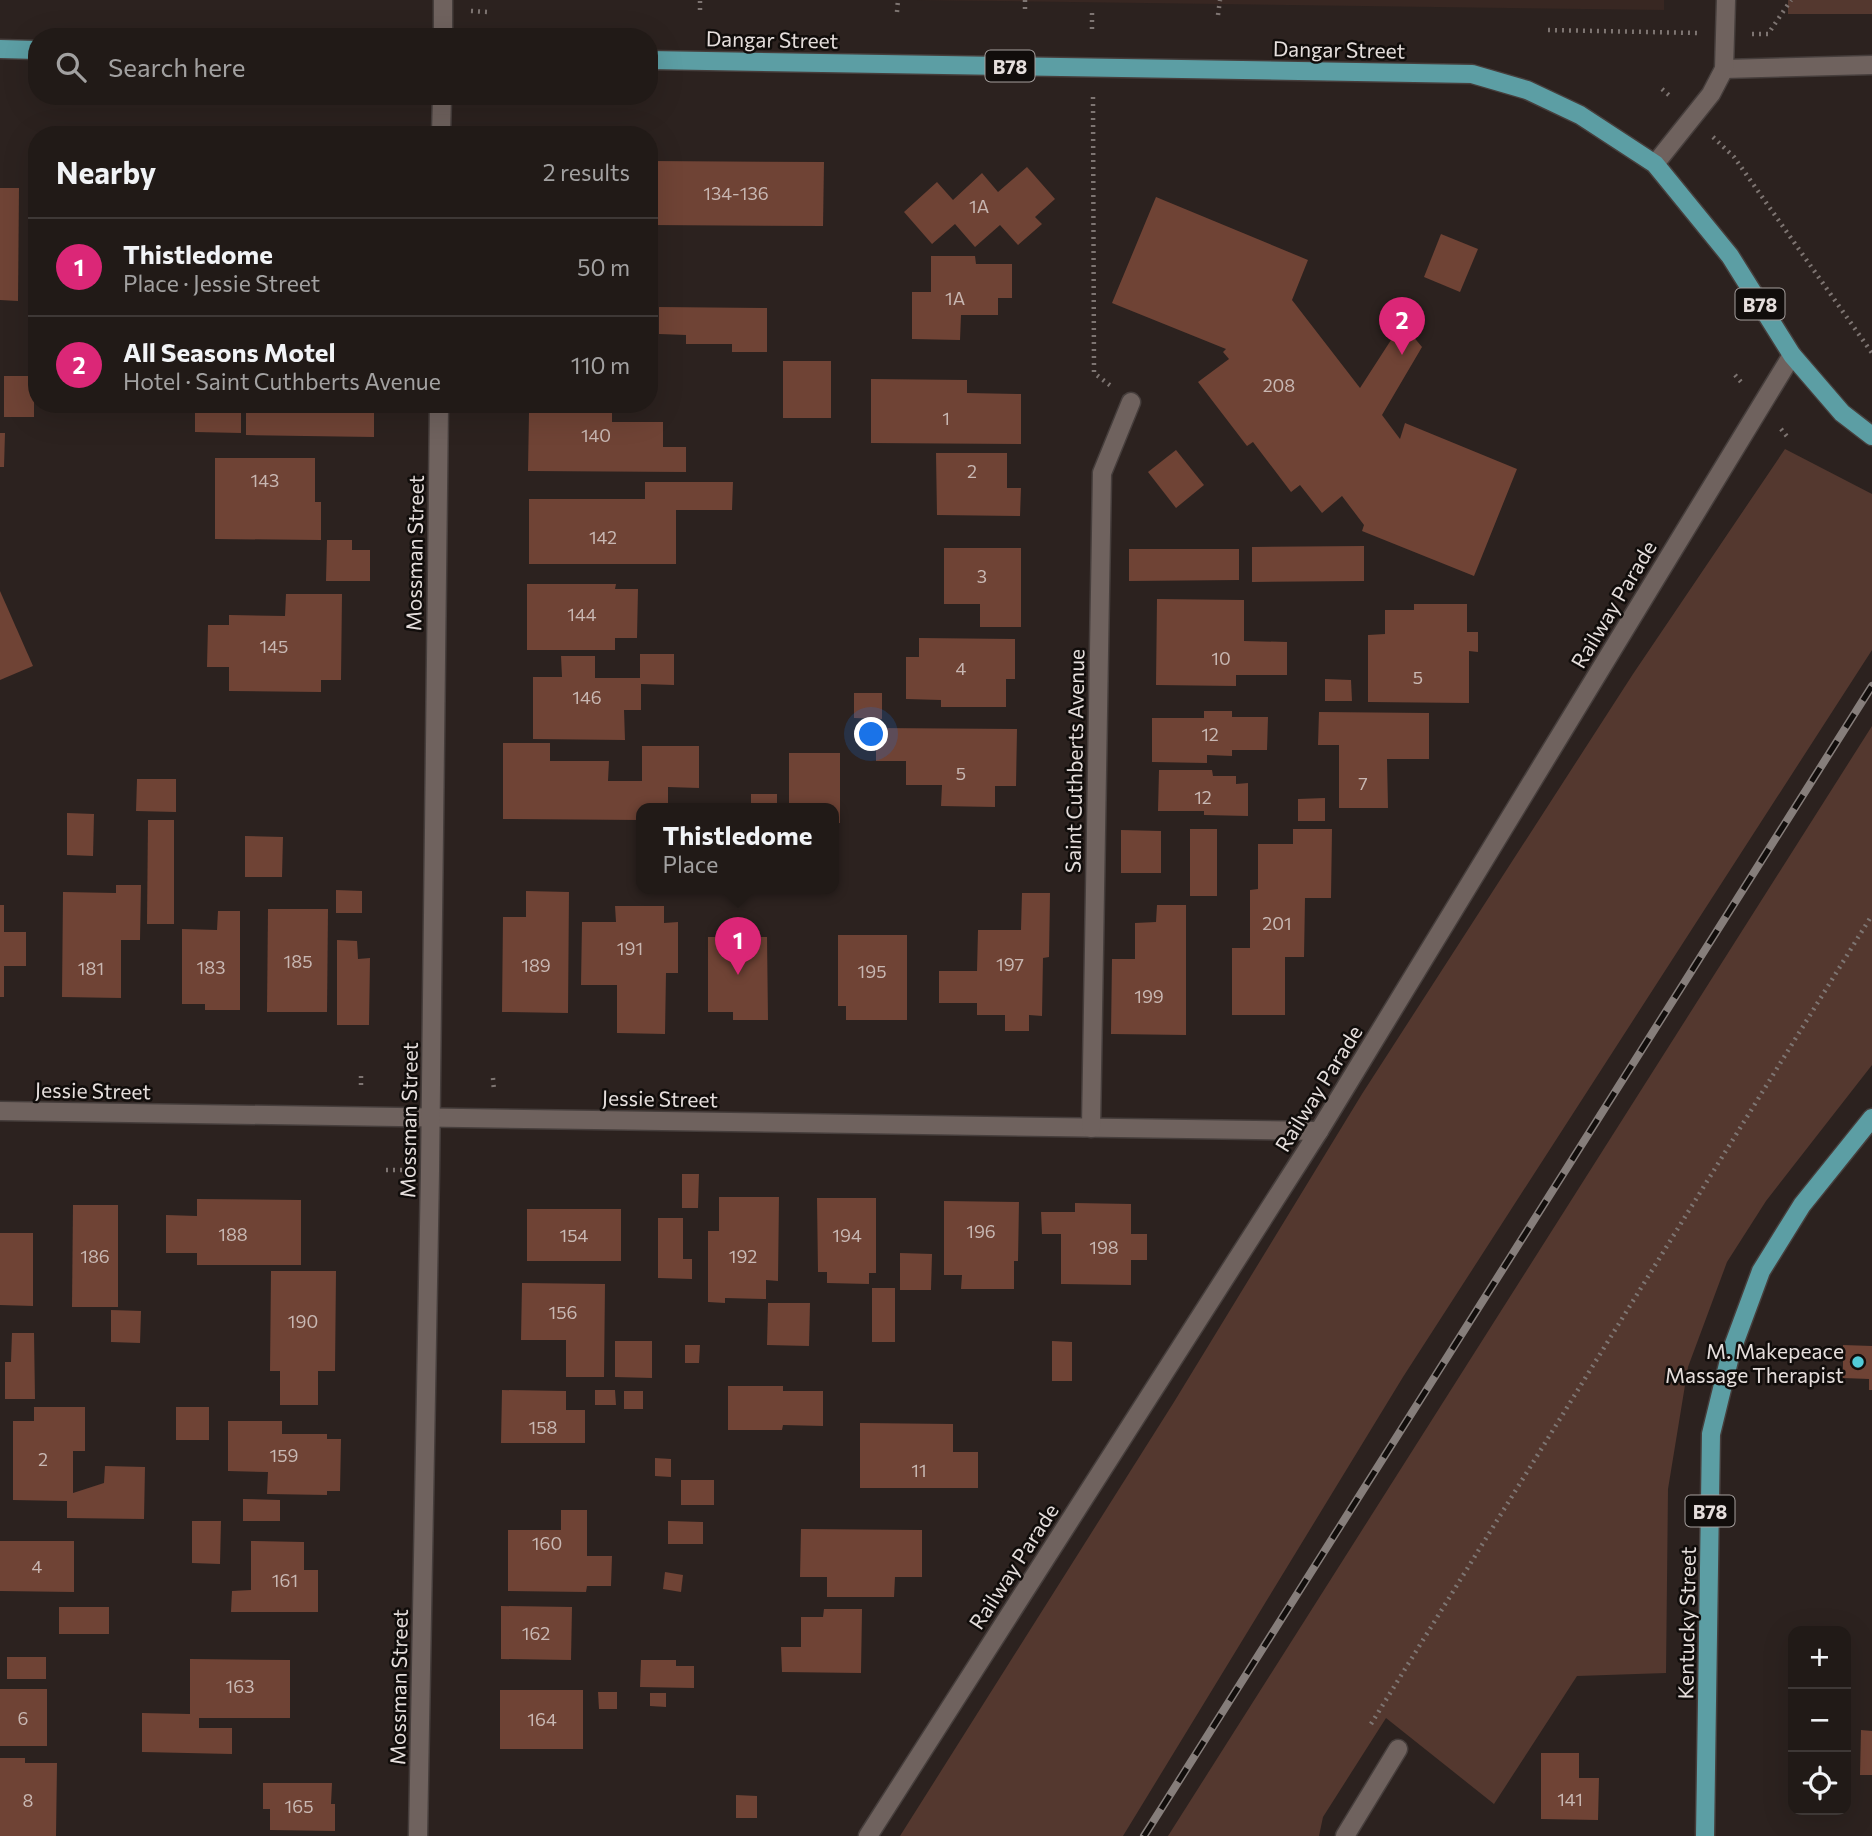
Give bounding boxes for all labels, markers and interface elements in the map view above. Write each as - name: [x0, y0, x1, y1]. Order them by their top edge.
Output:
- street label: Dangar Street: [706, 25, 838, 53]
- search box: [28, 28, 658, 105]
- street label: Dangar Street: [1273, 35, 1405, 63]
- icon: search: [52, 48, 90, 86]
- road number: B78: [986, 50, 1034, 82]
- text: Search here: [108, 51, 246, 82]
- text: Nearby: [56, 153, 156, 190]
- text: 2 results: [543, 158, 630, 186]
- house number: 134-136: [703, 182, 769, 204]
- house number: 1A: [969, 195, 989, 217]
- text: Thistledome: [123, 238, 273, 269]
- text: 1: [74, 253, 84, 281]
- text: 50 m: [577, 253, 630, 281]
- text: Place · Jessie Street: [123, 269, 320, 297]
- house number: 1A: [945, 287, 965, 309]
- road number: B78: [1736, 288, 1784, 320]
- pin: 2: [1379, 297, 1425, 355]
- text: All Seasons Motel: [123, 336, 336, 367]
- text: 2: [72, 351, 86, 379]
- text: 110 m: [571, 351, 630, 379]
- text: Hotel · Saint Cuthberts Avenue: [123, 367, 441, 395]
- house number: 208: [1263, 374, 1295, 396]
- house number: 1: [942, 407, 950, 429]
- house number: 140: [581, 424, 611, 446]
- house number: 2: [967, 460, 977, 482]
- house number: 143: [251, 469, 279, 491]
- street label: Mossman Street: [400, 475, 428, 631]
- house number: 142: [589, 526, 617, 548]
- street label: Railway Parade: [1565, 536, 1661, 672]
- house number: 3: [977, 565, 987, 587]
- house number: 144: [567, 603, 597, 625]
- house number: 145: [260, 635, 288, 657]
- house number: 10: [1211, 647, 1231, 669]
- street label: Saint Cuthberts Avenue: [1060, 649, 1088, 873]
- house number: 4: [956, 657, 967, 679]
- house number: 5: [1413, 666, 1423, 688]
- house number: 146: [572, 686, 602, 708]
- your location: [854, 717, 888, 751]
- house number: 12: [1201, 723, 1219, 745]
- house number: 5: [956, 762, 966, 784]
- house number: 7: [1358, 772, 1368, 794]
- house number: 12: [1194, 786, 1212, 808]
- popup: [636, 803, 839, 894]
- text: Thistledome: [663, 819, 812, 850]
- text: Place: [663, 850, 718, 878]
- house number: 201: [1262, 912, 1292, 934]
- pin: 1: [715, 917, 761, 975]
- house number: 191: [617, 937, 643, 959]
- house number: 185: [284, 950, 312, 972]
- house number: 197: [996, 953, 1024, 975]
- house number: 189: [521, 954, 551, 976]
- house number: 183: [197, 956, 225, 978]
- house number: 181: [78, 957, 104, 979]
- house number: 195: [858, 960, 886, 982]
- house number: 199: [1134, 985, 1164, 1007]
- street label: Railway Parade: [1269, 1020, 1367, 1156]
- street label: Mossman Street: [394, 1042, 422, 1198]
- street label: Jessie Street: [35, 1076, 151, 1104]
- street label: Jessie Street: [602, 1084, 718, 1112]
- house number: 196: [966, 1220, 996, 1242]
- house number: 188: [218, 1223, 248, 1245]
- house number: 154: [560, 1224, 589, 1246]
- house number: 194: [832, 1224, 862, 1246]
- house number: 198: [1089, 1236, 1119, 1258]
- house number: 186: [80, 1245, 110, 1267]
- house number: 192: [729, 1245, 757, 1267]
- house number: 156: [549, 1301, 577, 1323]
- house number: 190: [288, 1310, 318, 1332]
- place label: M. Makepeace Massage Therapist: [1665, 1338, 1844, 1387]
- marker: M. Makepeace Massage Therapist: [1850, 1354, 1866, 1370]
- house number: 158: [529, 1416, 558, 1438]
- house number: 159: [270, 1444, 298, 1466]
- house number: 2: [38, 1448, 48, 1470]
- house number: 11: [911, 1459, 927, 1481]
- road number: B78: [1686, 1496, 1734, 1526]
- street label: Railway Parade: [963, 1499, 1063, 1633]
- house number: 160: [532, 1532, 562, 1554]
- street label: Kentucky Street: [1672, 1546, 1700, 1700]
- house number: 4: [32, 1555, 43, 1577]
- house number: 161: [272, 1569, 298, 1591]
- street label: Mossman Street: [384, 1609, 412, 1765]
- house number: 162: [522, 1622, 550, 1644]
- map controls: [1788, 1626, 1851, 1815]
- button: +: [1788, 1626, 1851, 1689]
- house number: 163: [226, 1675, 254, 1697]
- button: −: [1788, 1689, 1851, 1752]
- house number: 6: [18, 1707, 28, 1729]
- house number: 164: [527, 1708, 557, 1730]
- button: locate: [1788, 1752, 1851, 1815]
- house number: 141: [1557, 1788, 1583, 1810]
- house number: 8: [23, 1789, 34, 1811]
- house number: 165: [285, 1795, 313, 1817]

